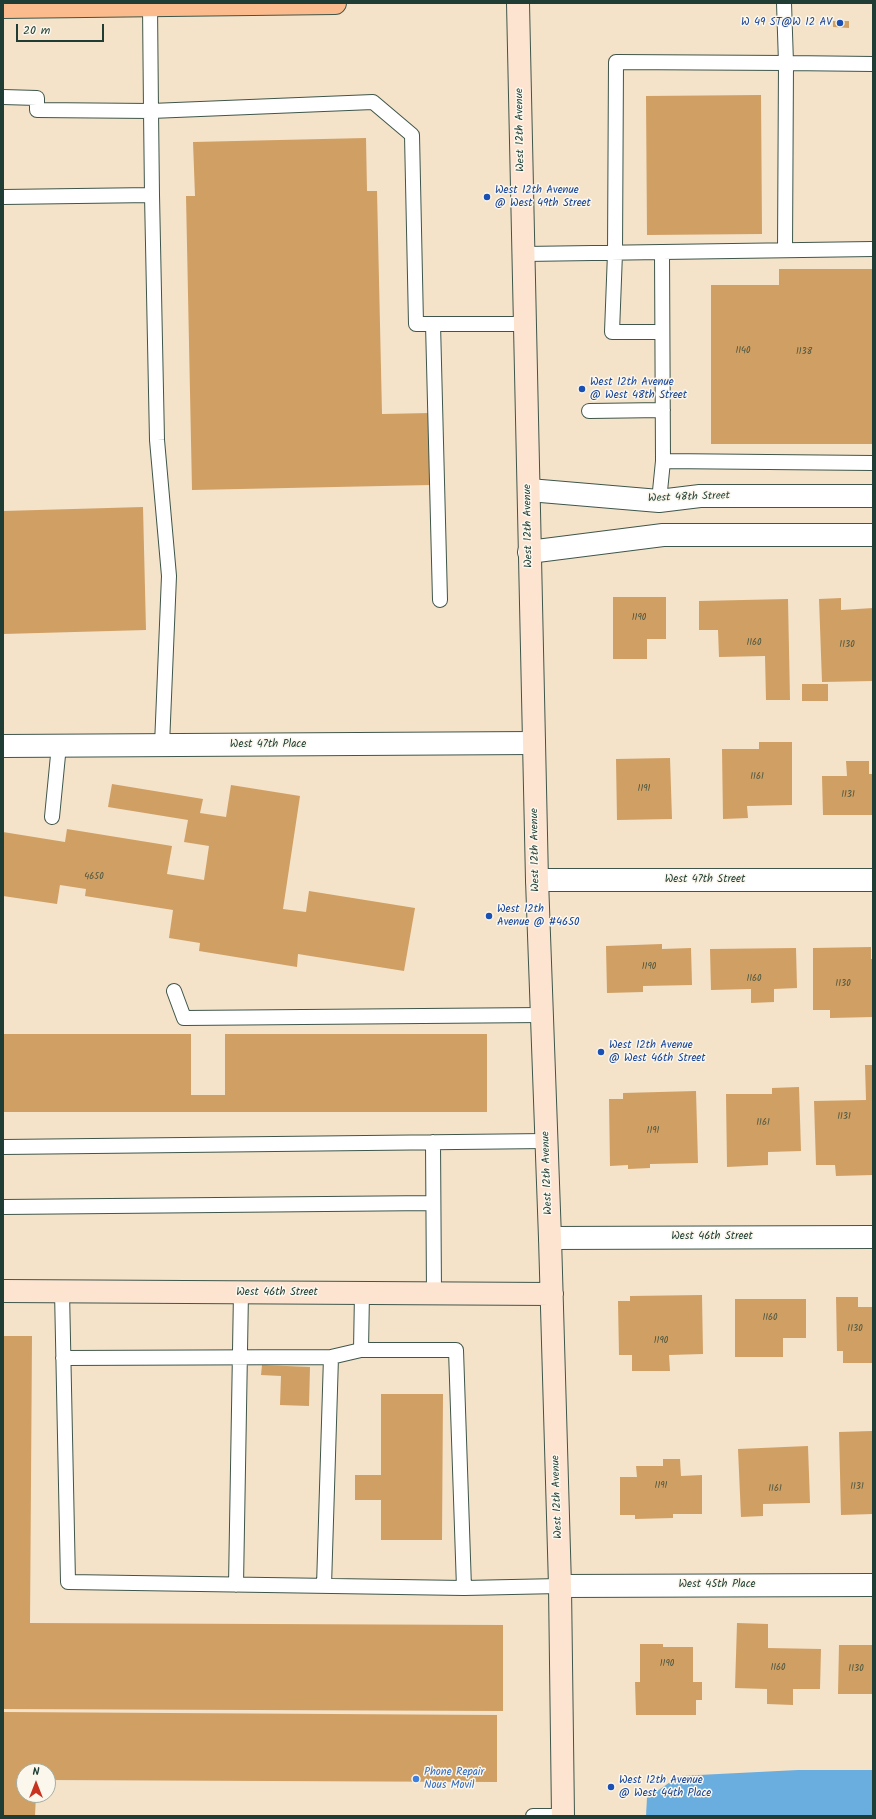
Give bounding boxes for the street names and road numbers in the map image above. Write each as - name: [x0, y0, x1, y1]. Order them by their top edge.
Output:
- street label: West 12th Avenue: [514, 88, 528, 172]
- street label: West 12th Avenue: [522, 484, 536, 568]
- street label: West 48th Street: [648, 490, 730, 506]
- street label: West 47th Place: [230, 738, 306, 752]
- street label: West 12th Avenue: [529, 808, 543, 892]
- street label: West 47th Street: [665, 873, 745, 887]
- street label: West 12th Avenue: [540, 1131, 556, 1215]
- street label: West 46th Street: [671, 1230, 753, 1244]
- street label: West 46th Street: [236, 1286, 318, 1300]
- street label: West 12th Avenue: [550, 1455, 566, 1539]
- street label: West 45th Place: [678, 1578, 756, 1592]

